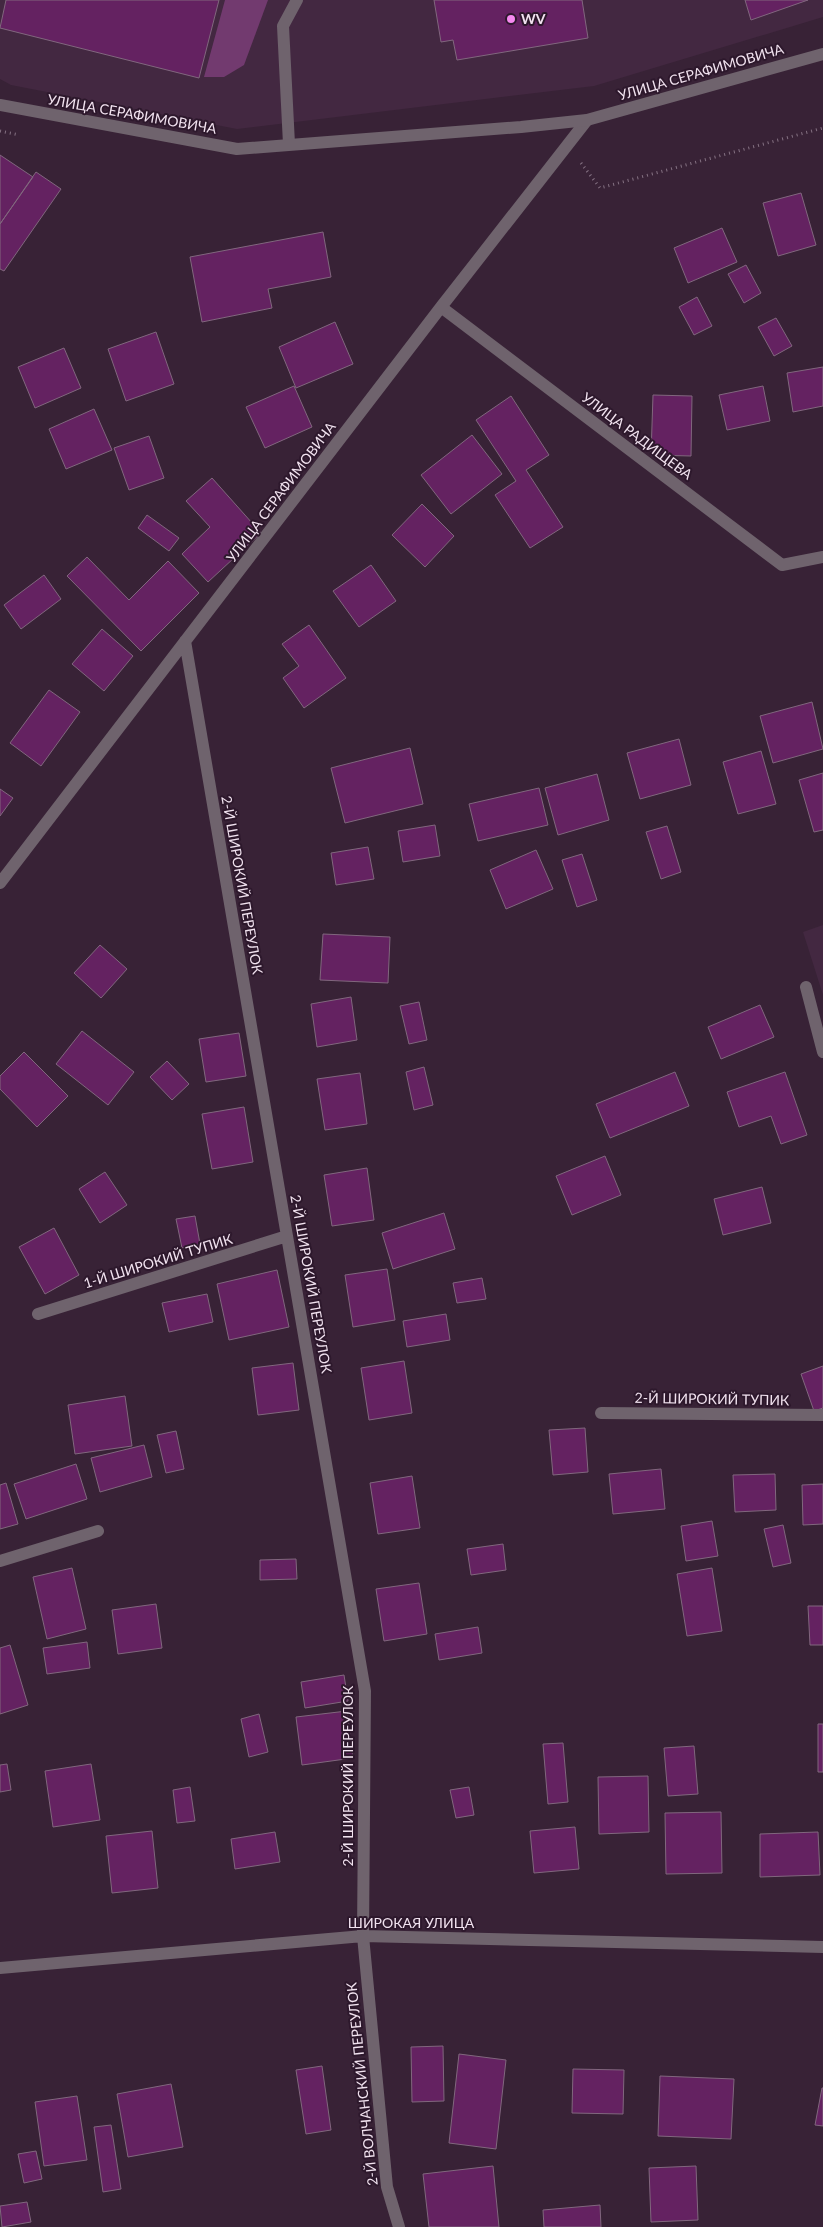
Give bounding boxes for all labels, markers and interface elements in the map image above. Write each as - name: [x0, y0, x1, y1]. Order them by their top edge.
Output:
- place label: WV: [521, 10, 546, 27]
- marker: WV: [505, 13, 517, 25]
- street label: УЛИЦА СЕРАФИМОВИЧА: [616, 40, 786, 103]
- street label: УЛИЦА СЕРАФИМОВИЧА: [46, 90, 218, 137]
- street label: УЛИЦА РАДИЩЕВА: [579, 389, 696, 483]
- street label: УЛИЦА СЕРАФИМОВИЧА: [222, 418, 339, 565]
- street label: 2-Й ШИРОКИЙ ПЕРЕУЛОК: [218, 794, 267, 976]
- street label: 2-Й ШИРОКИЙ ПЕРЕУЛОК: [287, 1193, 336, 1375]
- street label: 1-Й ШИРОКИЙ ТУПИК: [81, 1230, 235, 1291]
- street label: 2-Й ШИРОКИЙ ТУПИК: [635, 1389, 790, 1408]
- street label: 2-Й ШИРОКИЙ ПЕРЕУЛОК: [339, 1685, 356, 1866]
- street label: ШИРОКАЯ УЛИЦА: [348, 1914, 475, 1931]
- street label: 2-Й ВОЛЧАНСКИЙ ПЕРЕУЛОК: [342, 1981, 381, 2187]

